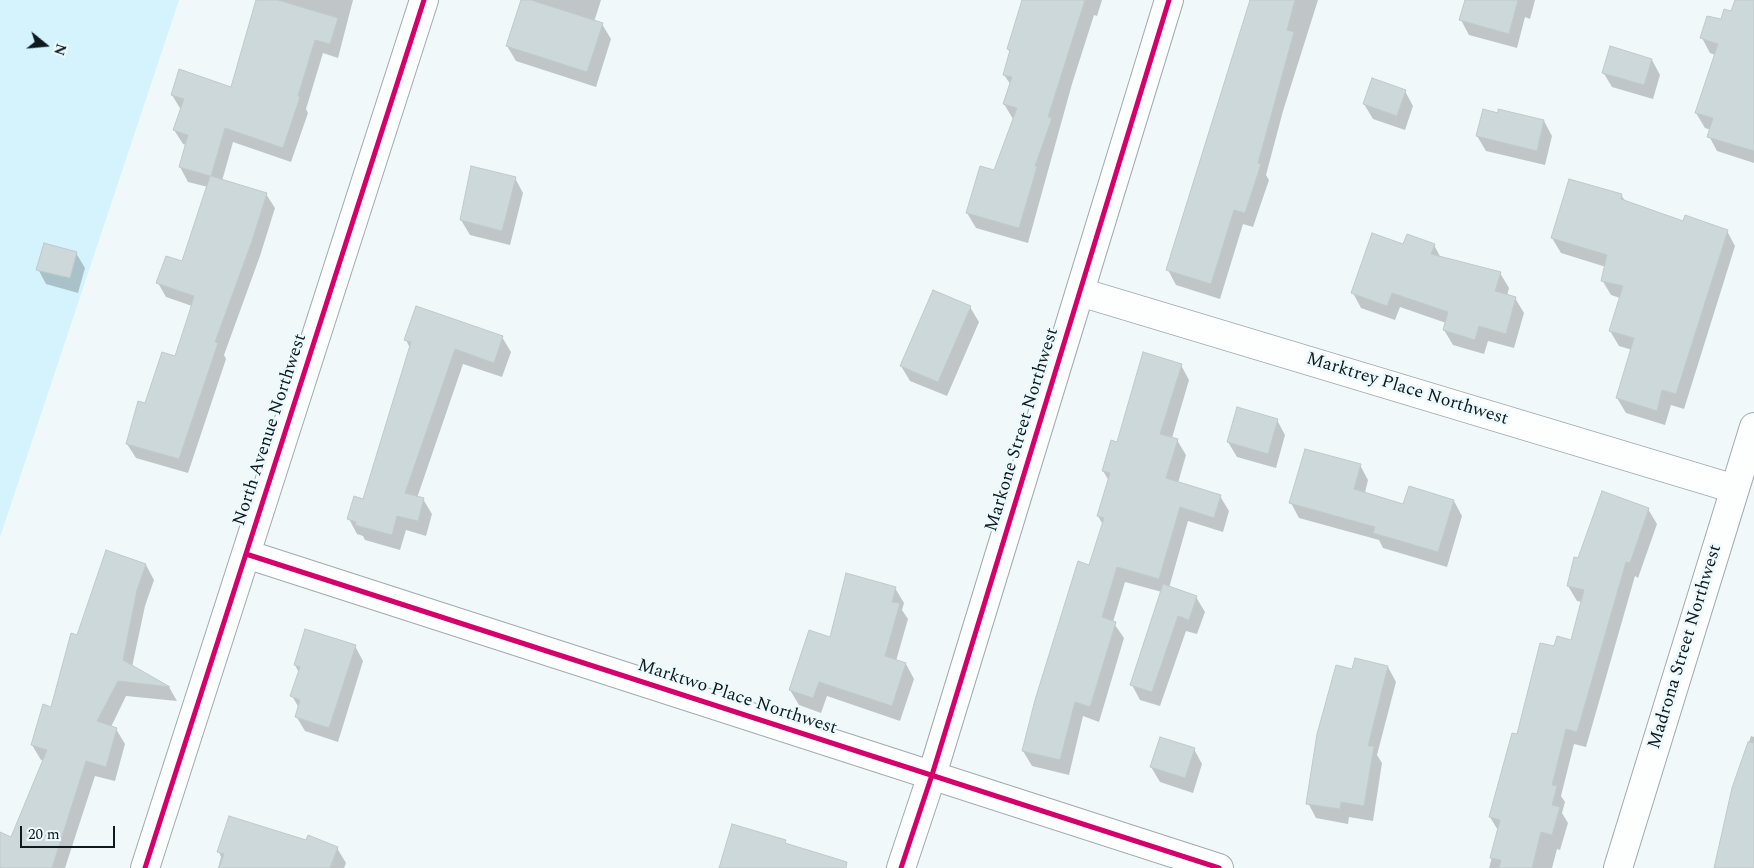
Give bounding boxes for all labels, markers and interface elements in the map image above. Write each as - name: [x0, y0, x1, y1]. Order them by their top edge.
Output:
- north arrow: [20, 20, 70, 70]
- text: N: [48, 41, 72, 58]
- street label: Markone Street Northwest: [982, 325, 1064, 535]
- street label: North Avenue Northwest: [230, 331, 312, 529]
- street label: Marktrey Place Northwest: [1303, 349, 1511, 431]
- street label: Madrona Street Northwest: [1645, 542, 1727, 752]
- street label: Marktwo Place Northwest: [634, 655, 840, 741]
- scale bar: [22, 816, 118, 848]
- text: 20 m: [28, 823, 60, 846]

